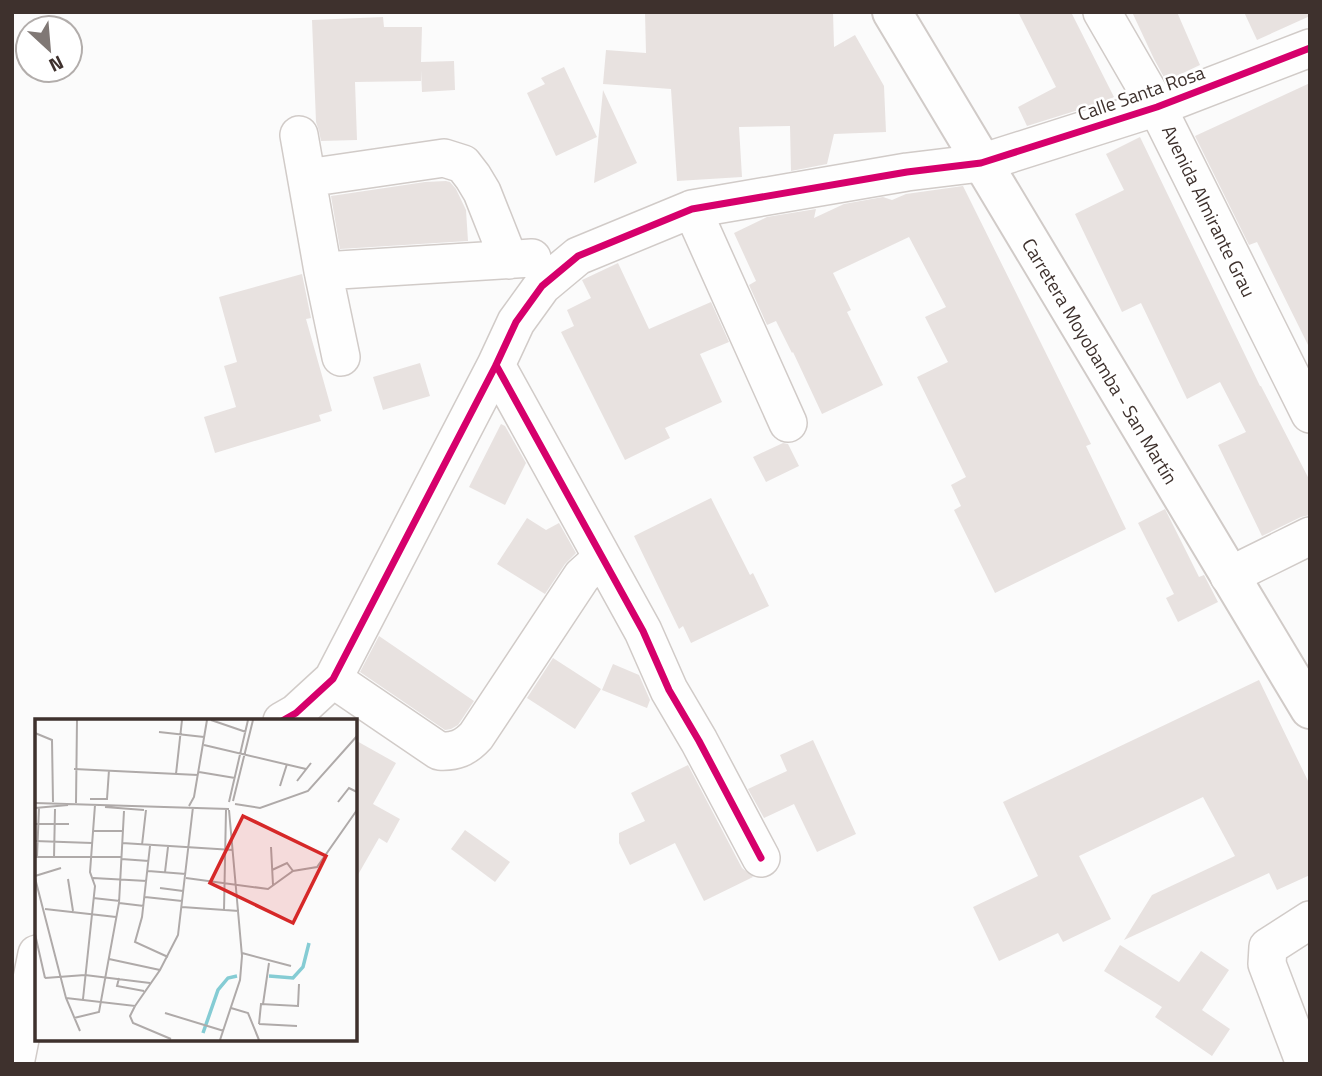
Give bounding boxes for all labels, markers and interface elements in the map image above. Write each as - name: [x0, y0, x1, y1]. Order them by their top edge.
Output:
- north arrow: [14, 14, 84, 84]
- text: N: [44, 49, 69, 81]
- street label: Calle Santa Rosa: [1073, 57, 1209, 128]
- street label: Avenida Almirante Grau: [1155, 120, 1264, 302]
- street label: Carretera Moyobamba - San Martín: [1015, 232, 1186, 489]
- inset map: [35, 719, 357, 1041]

